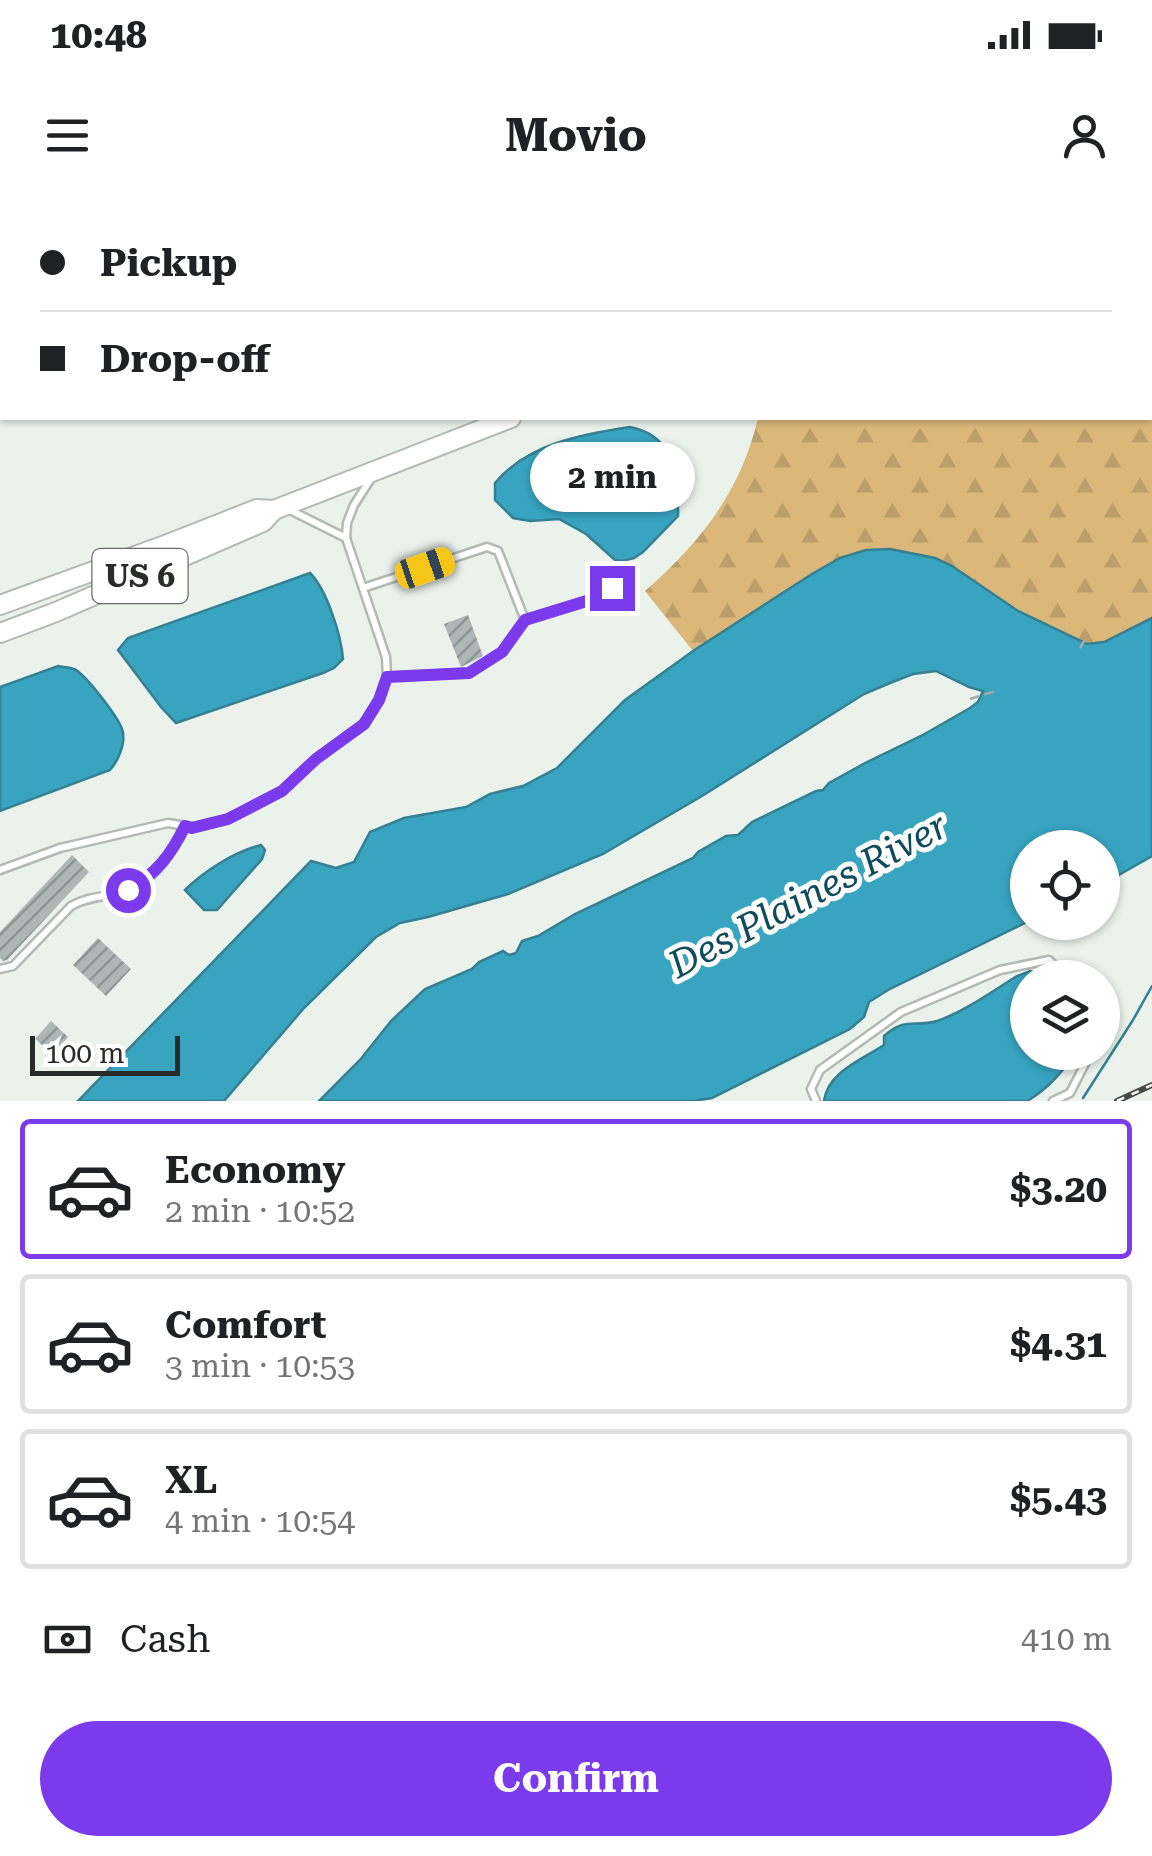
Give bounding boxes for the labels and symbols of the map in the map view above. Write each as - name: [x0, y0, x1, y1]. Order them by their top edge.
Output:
- callout: 2 min: [530, 443, 694, 513]
- car: [392, 544, 458, 592]
- road number: US 6: [92, 549, 188, 603]
- route end: [590, 566, 635, 611]
- water label: Des Plaines River: [660, 803, 955, 987]
- route start: [106, 868, 151, 913]
- scale bar: [30, 1031, 180, 1076]

